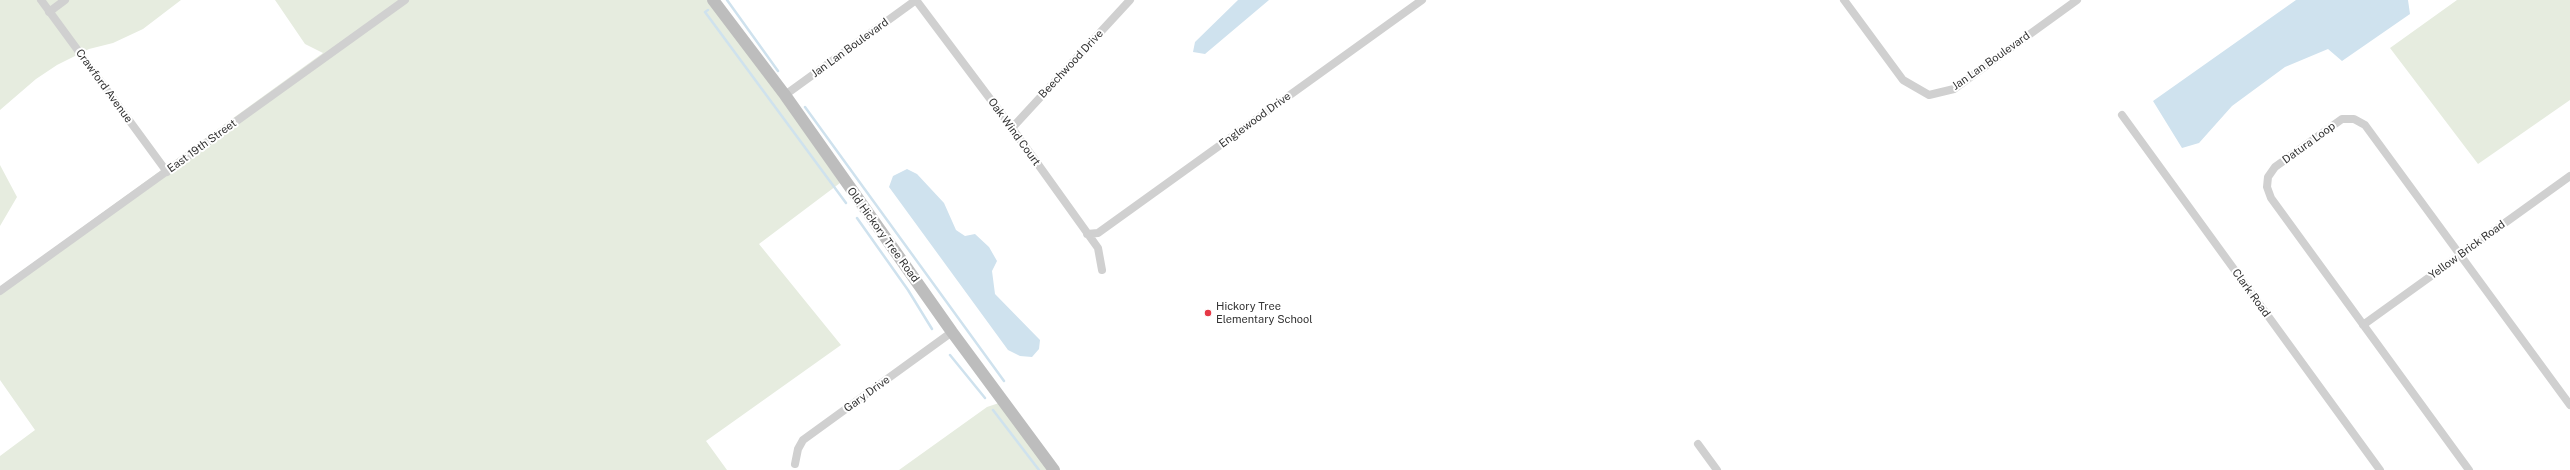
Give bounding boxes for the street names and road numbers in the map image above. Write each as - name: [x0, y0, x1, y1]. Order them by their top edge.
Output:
- street label: Jan Lan Boulevard: [809, 16, 891, 80]
- street label: Beechwood Drive: [1036, 27, 1106, 101]
- street label: Jan Lan Boulevard: [1949, 29, 2033, 93]
- street label: Crawford Avenue: [73, 47, 135, 125]
- street label: Englewood Drive: [1217, 90, 1293, 150]
- street label: Oak Wind Court: [985, 96, 1043, 168]
- street label: East 19th Street: [165, 117, 239, 175]
- street label: Datura Loop: [2280, 119, 2338, 167]
- street label: Old Hickory Tree Road: [844, 185, 922, 285]
- street label: Yellow Brick Road: [2426, 218, 2508, 282]
- street label: Clark Road: [2229, 266, 2273, 320]
- street label: Gary Drive: [841, 373, 893, 415]

